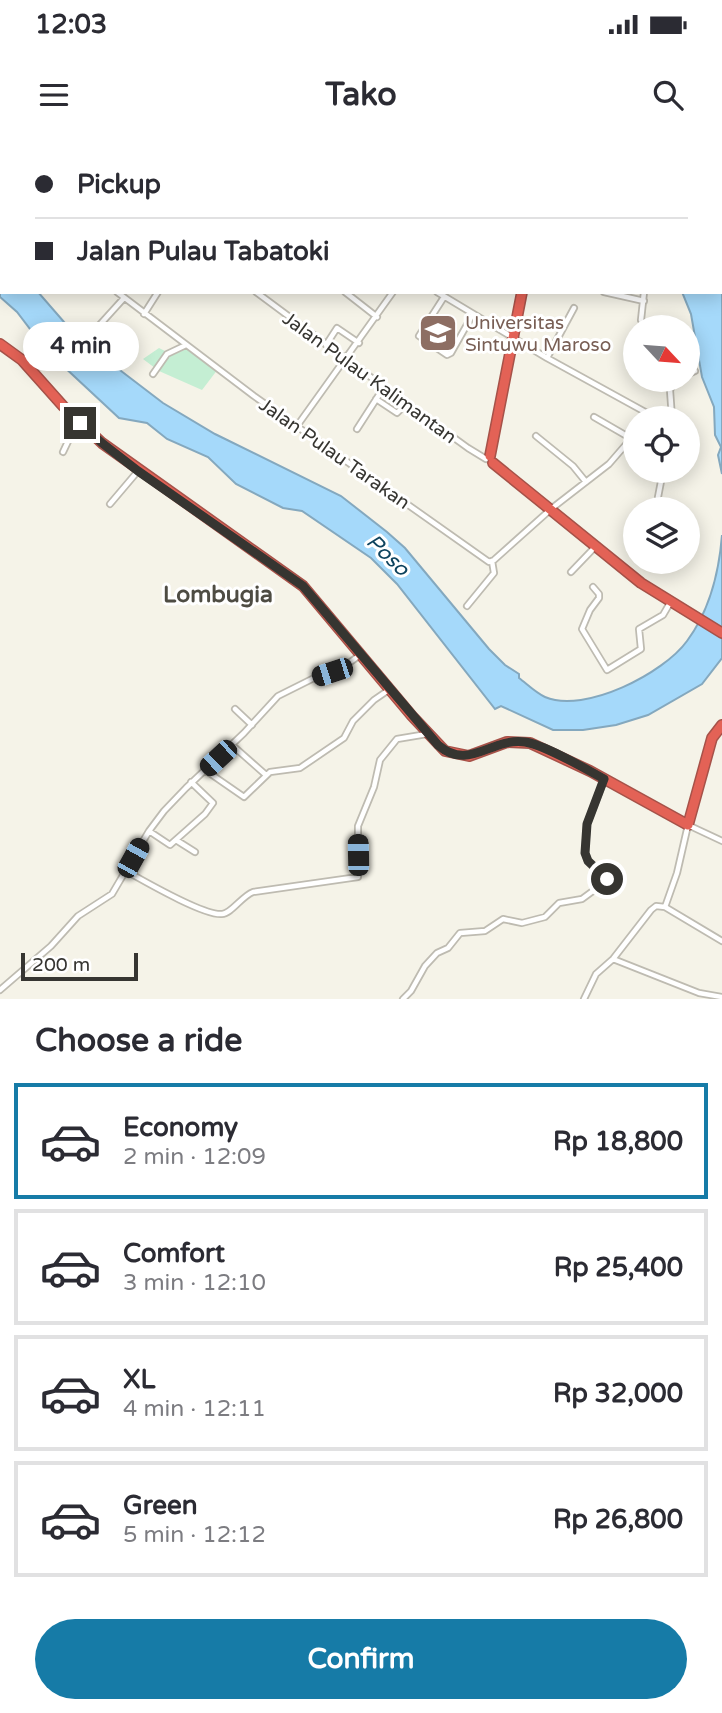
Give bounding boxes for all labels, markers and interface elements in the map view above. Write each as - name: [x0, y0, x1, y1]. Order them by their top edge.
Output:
- text: 12:03: [35, 9, 107, 40]
- icon: menu: [35, 76, 73, 114]
- text: Tako: [325, 76, 397, 114]
- icon: search: [649, 76, 687, 114]
- text: Pickup: [77, 169, 161, 200]
- text: Jalan Pulau Tabatoki: [77, 236, 329, 267]
- street label: Jalan Pulau Kalimantan: [278, 307, 461, 448]
- school or university icon: Universitas Sintuwu Maroso: [417, 312, 459, 354]
- place label: Universitas Sintuwu Maroso: [465, 312, 611, 356]
- north arrow: [623, 315, 700, 392]
- map controls: [623, 315, 700, 574]
- callout: 4 min: [22, 322, 138, 370]
- text: 4 min: [50, 332, 112, 360]
- street label: Jalan Pulau Tarakan: [255, 394, 414, 514]
- button: locate: [623, 406, 700, 483]
- route end: [64, 407, 96, 439]
- button: layers: [623, 497, 700, 574]
- water label: Poso: [361, 529, 415, 582]
- district label: Lombugia: [163, 581, 273, 609]
- car: [309, 656, 356, 688]
- car: [196, 736, 241, 780]
- car: [348, 834, 369, 876]
- car: [114, 835, 153, 881]
- route start: [591, 863, 623, 895]
- scale bar: [21, 950, 138, 982]
- text: 200 m: [32, 954, 90, 976]
- text: Choose a ride: [35, 1022, 242, 1060]
- icon: car: [39, 1110, 102, 1173]
- text: Economy: [123, 1112, 238, 1143]
- text: Rp 18,800: [553, 1126, 683, 1157]
- text: 2 min · 12:09: [123, 1143, 266, 1171]
- icon: car: [39, 1236, 102, 1299]
- text: Comfort: [123, 1238, 225, 1269]
- text: Rp 25,400: [554, 1252, 683, 1283]
- text: 3 min · 12:10: [123, 1269, 266, 1297]
- icon: car: [39, 1362, 102, 1425]
- text: XL: [123, 1364, 155, 1395]
- text: Rp 32,000: [553, 1378, 683, 1409]
- text: 4 min · 12:11: [123, 1395, 266, 1423]
- icon: car: [39, 1488, 102, 1551]
- text: Green: [123, 1490, 198, 1521]
- text: Rp 26,800: [553, 1504, 683, 1535]
- text: 5 min · 12:12: [123, 1521, 266, 1549]
- button: Confirm: [35, 1619, 687, 1699]

